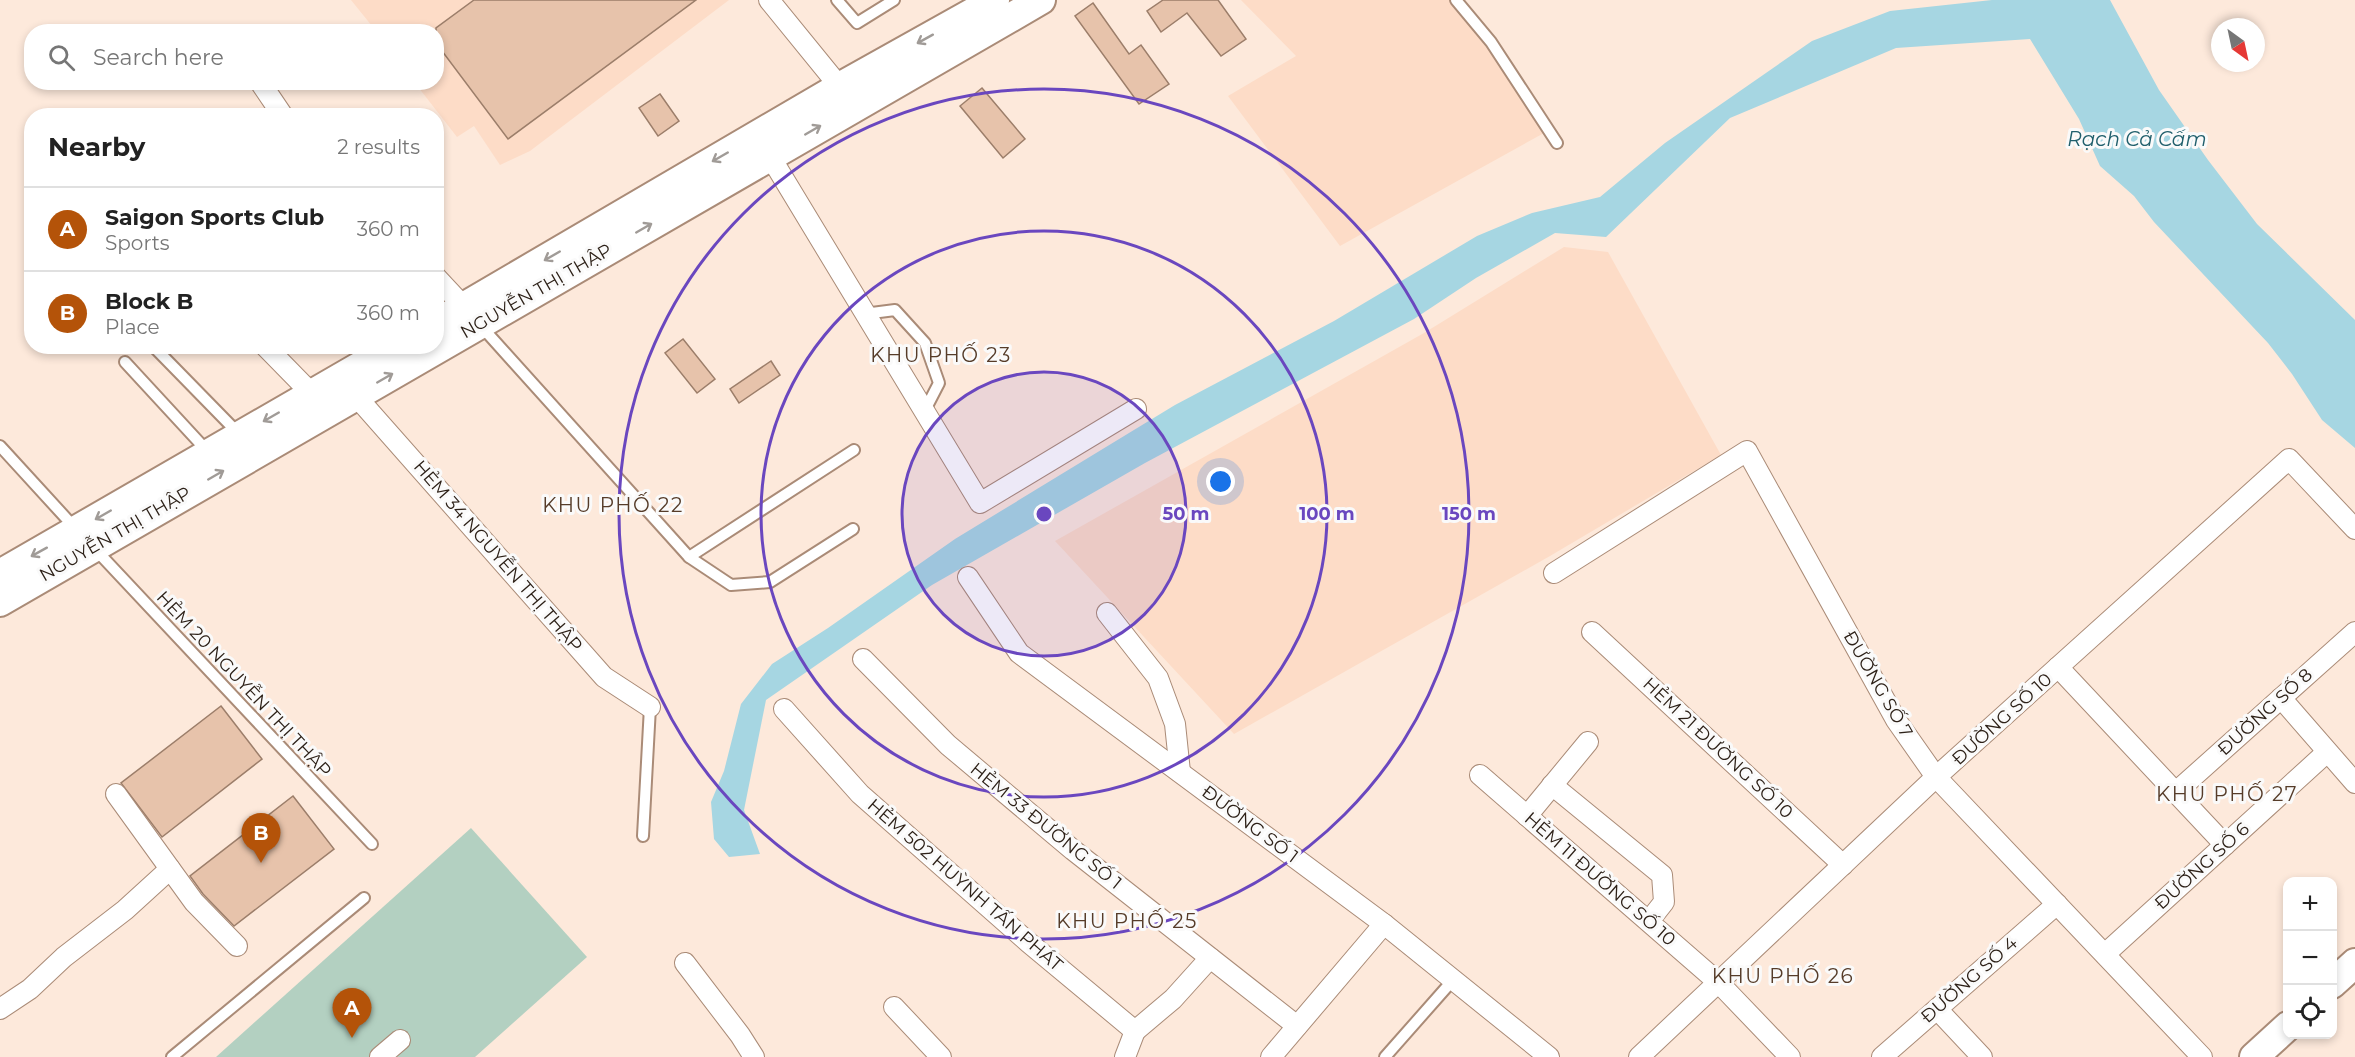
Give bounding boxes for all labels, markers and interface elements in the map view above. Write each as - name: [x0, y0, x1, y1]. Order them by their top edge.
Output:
- north arrow: [2211, 18, 2265, 72]
- search box: [24, 24, 444, 90]
- one-way arrow: [917, 33, 934, 45]
- icon: search: [45, 41, 78, 74]
- text: Search here: [93, 44, 224, 71]
- one-way arrow: [804, 124, 821, 136]
- water label: Rạch Cả Cấm: [2067, 127, 2207, 151]
- text: Nearby: [48, 131, 145, 163]
- text: 2 results: [337, 135, 420, 159]
- one-way arrow: [712, 152, 729, 164]
- text: Saigon Sports Club: [105, 204, 324, 231]
- text: A: [60, 217, 75, 241]
- text: 360 m: [357, 217, 420, 241]
- one-way arrow: [636, 221, 653, 233]
- text: Sports: [105, 231, 170, 255]
- street label: NGUYỄN THỊ THẬP: [455, 237, 616, 343]
- one-way arrow: [544, 250, 561, 262]
- text: Block B: [105, 288, 193, 315]
- text: B: [60, 301, 75, 325]
- text: 360 m: [357, 301, 420, 325]
- text: Place: [105, 315, 160, 339]
- district label: KHU PHỐ 23: [870, 342, 1012, 367]
- one-way arrow: [376, 371, 393, 383]
- one-way arrow: [263, 412, 280, 424]
- street label: HẺM 34 NGUYỄN THỊ THẬP: [409, 454, 589, 656]
- your location: [1206, 467, 1235, 496]
- one-way arrow: [207, 469, 224, 481]
- street label: NGUYỄN THỊ THẬP: [34, 480, 195, 586]
- district label: KHU PHỐ 22: [542, 492, 684, 517]
- text: 50 m: [1163, 503, 1209, 525]
- text: 100 m: [1299, 503, 1355, 525]
- text: 150 m: [1442, 503, 1496, 525]
- centre of rings: [1034, 504, 1054, 524]
- one-way arrow: [95, 510, 112, 522]
- one-way arrow: [30, 547, 48, 558]
- street label: HẺM 20 NGUYỄN THỊ THẬP: [152, 585, 338, 782]
- street label: ĐƯỜNG SỐ 7: [1839, 626, 1918, 741]
- street label: ĐƯỜNG SỐ 8: [2212, 663, 2317, 760]
- street label: ĐƯỜNG SỐ 10: [1947, 668, 2057, 770]
- street label: HẺM 21 ĐƯỜNG SỐ 10: [1638, 672, 1798, 823]
- street label: HẺM 33 ĐƯỜNG SỐ 1: [966, 757, 1127, 894]
- street label: ĐƯỜNG SỐ 1: [1197, 780, 1303, 867]
- district label: KHU PHỐ 27: [2156, 781, 2298, 806]
- street label: HẺM 502 HUỲNH TẤN PHÁT: [863, 793, 1068, 976]
- street label: HẺM 11 ĐƯỜNG SỐ 10: [1520, 807, 1681, 951]
- pin: B: [242, 814, 280, 863]
- street label: ĐƯỜNG SỐ 6: [2150, 817, 2254, 914]
- map controls: [2283, 877, 2337, 1039]
- button: +: [2283, 877, 2337, 931]
- district label: KHU PHỐ 25: [1056, 908, 1198, 933]
- street label: ĐƯỜNG SỐ 4: [1916, 931, 2022, 1028]
- button: −: [2283, 931, 2337, 985]
- district label: KHU PHỐ 26: [1712, 963, 1854, 988]
- button: locate: [2283, 985, 2337, 1039]
- pin: A: [332, 988, 372, 1038]

